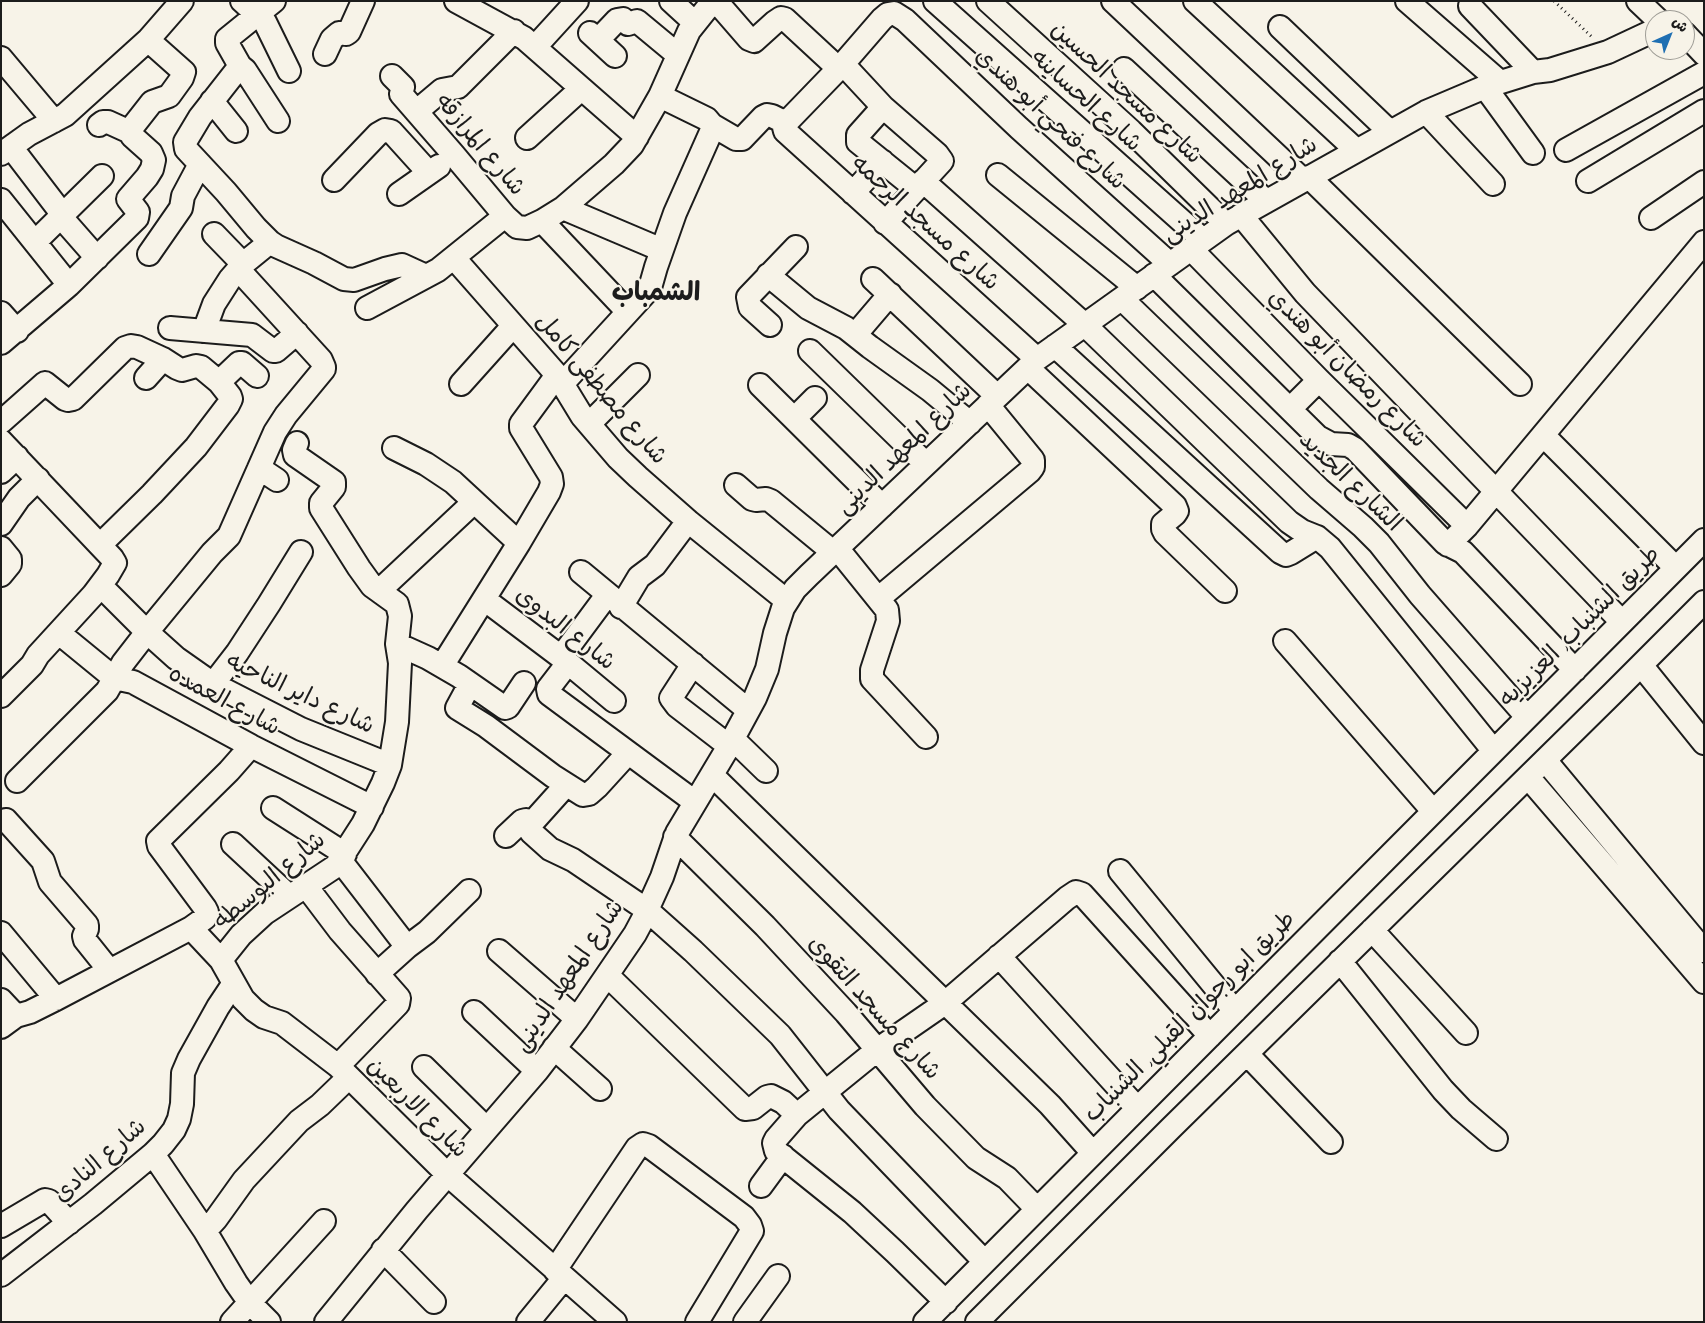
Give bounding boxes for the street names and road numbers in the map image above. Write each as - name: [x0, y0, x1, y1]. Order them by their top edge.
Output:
- street label: شارع مسجد الحسين: [1044, 15, 1208, 171]
- street label: شارع فتحي أبو هندي: [969, 42, 1131, 196]
- street label: شارع الحساينه: [1024, 44, 1148, 158]
- street label: شارع المرازقه: [429, 88, 531, 202]
- street label: شارع المعهد الدينى: [1157, 131, 1323, 249]
- street label: شارع مسجد الرحمه: [845, 149, 1005, 297]
- street label: شارع رمضان أبو هندي: [1262, 284, 1432, 454]
- street label: شارع مصطفى كامل: [529, 307, 673, 471]
- street label: شارع المعهد الدينى: [830, 377, 978, 521]
- street label: الشارع الجديد: [1292, 426, 1408, 538]
- street label: طريق الشنباب, العزيزيه: [1493, 540, 1667, 714]
- street label: شارع البدوى: [509, 581, 621, 677]
- street label: شارع داير الناحيه: [221, 647, 379, 741]
- street label: شارع العمده: [163, 660, 285, 742]
- street label: شارع البوسطه: [208, 826, 332, 936]
- street label: شارع المعهد الدينى: [507, 894, 631, 1058]
- street label: طريق ابو رجوان القبلي, الشنباب: [1078, 905, 1302, 1129]
- street label: شارع مسجد التقوى: [801, 930, 947, 1086]
- street label: شارع الاربعين: [360, 1051, 474, 1165]
- street label: شارع النادى: [48, 1113, 152, 1209]

